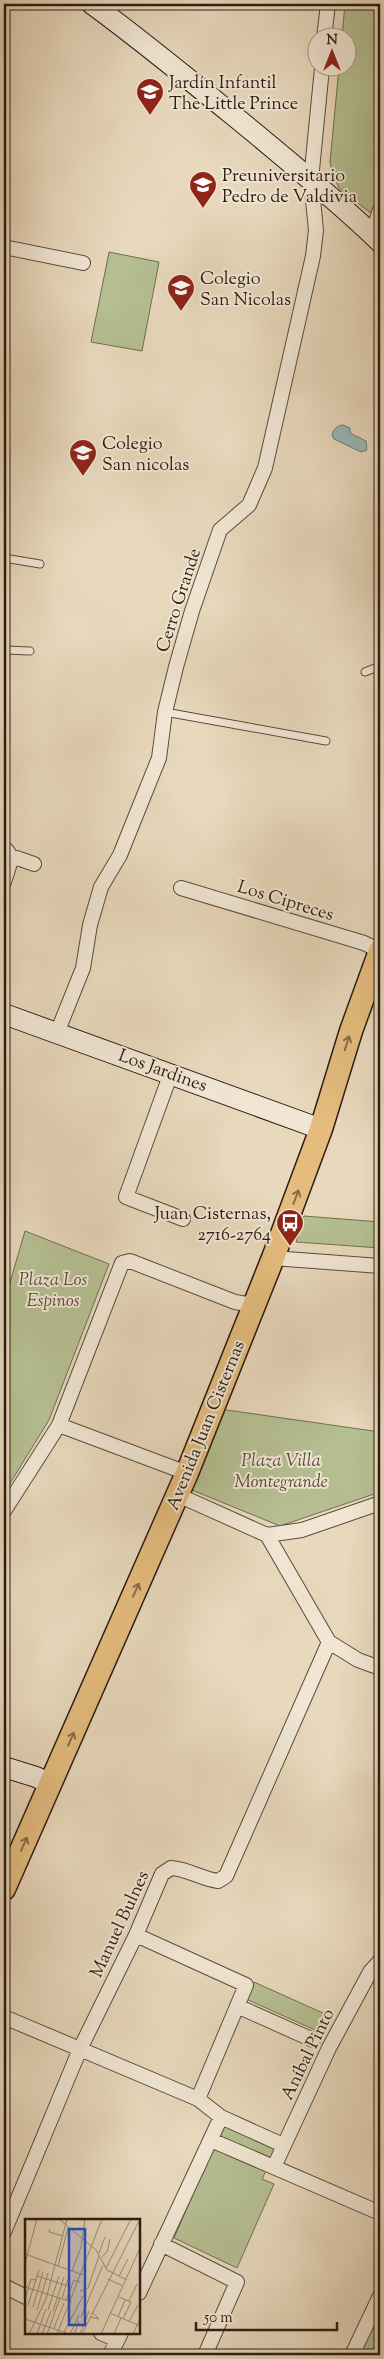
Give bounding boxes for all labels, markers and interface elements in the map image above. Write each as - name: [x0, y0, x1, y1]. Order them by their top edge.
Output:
- north arrow: [306, 28, 356, 78]
- text: N: [326, 31, 338, 51]
- place label: Jardín Infantil The Little Prince: [168, 71, 298, 118]
- school or university icon: Jardín Infantil The Little Prince: [135, 77, 165, 116]
- place label: Preuniversitario Pedro de Valdivia: [222, 164, 357, 211]
- school or university icon: Preuniversitario Pedro de Valdivia: [188, 170, 218, 209]
- place label: Colegio San Nicolas: [200, 267, 291, 314]
- school or university icon: Colegio San Nicolas: [166, 273, 196, 312]
- place label: Colegio San nicolas: [102, 432, 189, 479]
- school or university icon: Colegio San nicolas: [68, 438, 98, 477]
- street label: Cerro Grande: [151, 545, 209, 656]
- street label: Los Cipreces: [234, 875, 337, 929]
- one-way arrow: [343, 1035, 353, 1051]
- street label: Los Jardines: [114, 1044, 210, 1100]
- one-way arrow: [292, 1189, 301, 1205]
- place label: Juan Cisternas, 2716-2764: [153, 1202, 271, 1249]
- bus stop icon: Juan Cisternas, 2716-2764: [275, 1208, 305, 1247]
- park label: Plaza Los Espinos: [19, 1268, 87, 1315]
- street label: Avenida Juan Cisternas: [161, 1337, 253, 1515]
- park label: Plaza Villa Montegrande: [234, 1449, 328, 1496]
- one-way arrow: [132, 1583, 142, 1598]
- one-way arrow: [66, 1732, 76, 1747]
- one-way arrow: [19, 1837, 29, 1852]
- street label: Manuel Bulnes: [85, 1867, 157, 1983]
- street label: Aníbal Pinto: [275, 2005, 342, 2105]
- inset map: [25, 2219, 140, 2334]
- scale bar: [196, 2299, 338, 2331]
- text: 50 m: [203, 2308, 233, 2329]

